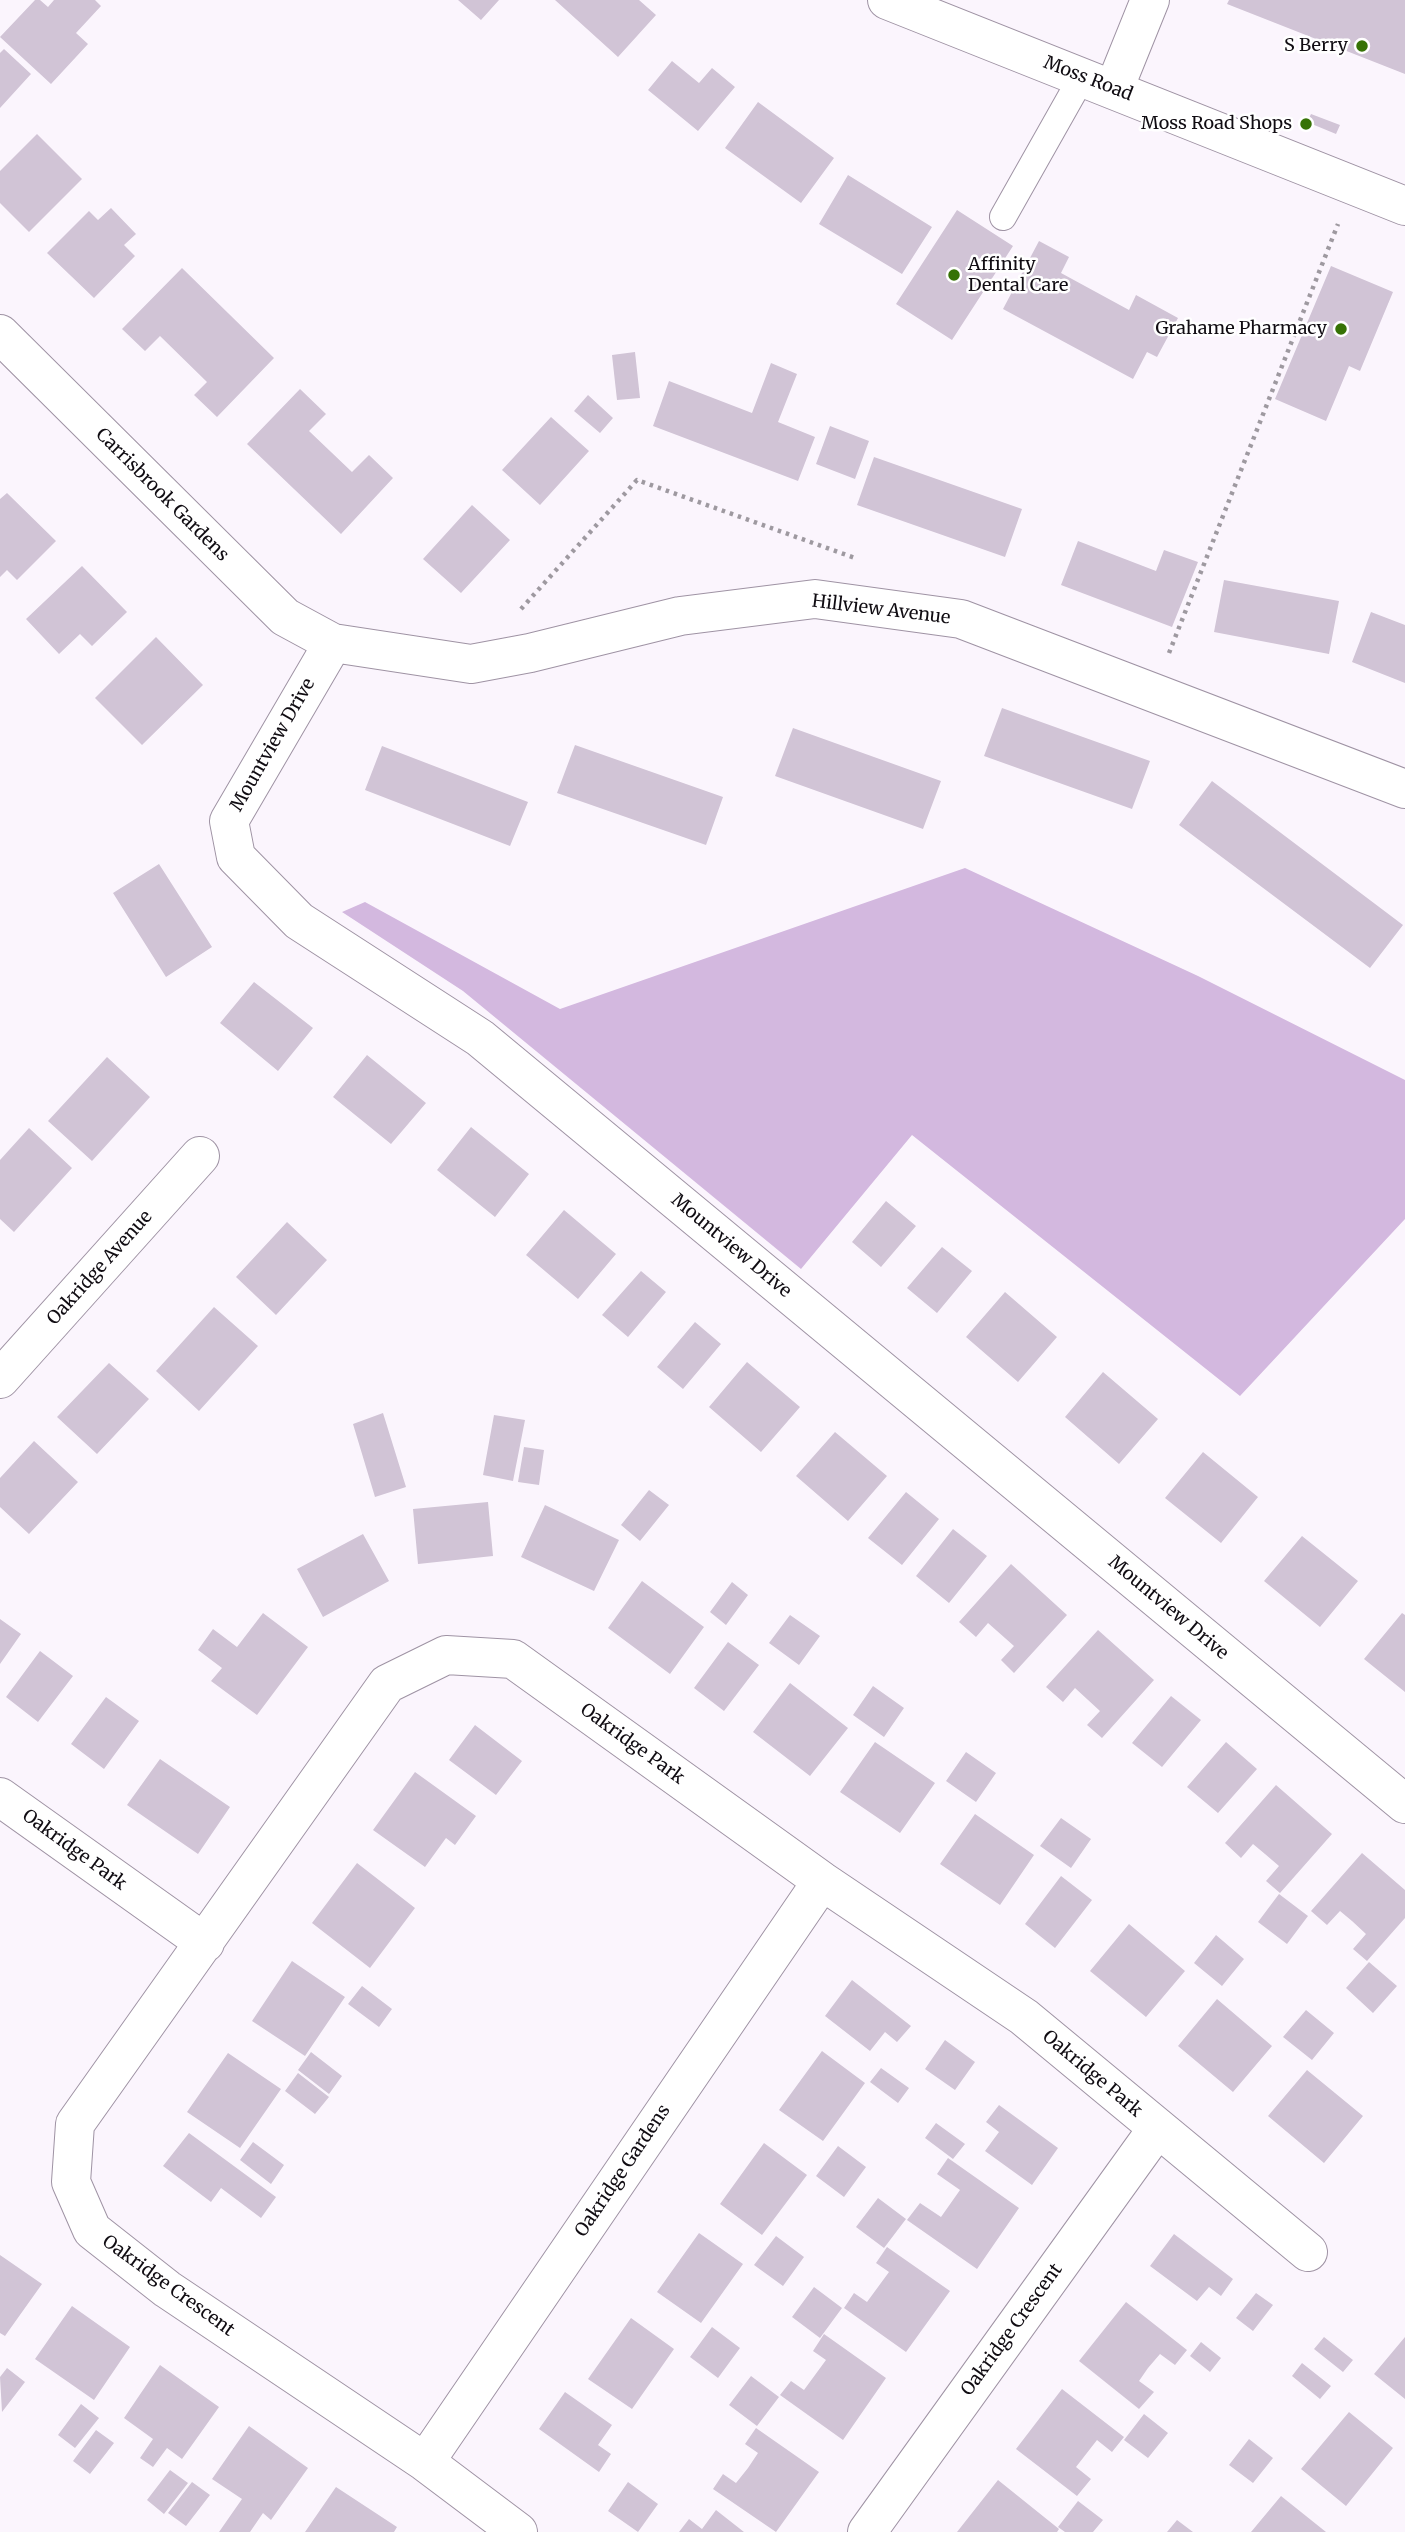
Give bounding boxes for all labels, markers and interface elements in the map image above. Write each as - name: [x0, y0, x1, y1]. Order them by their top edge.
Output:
- place label: S Berry: [1284, 35, 1348, 57]
- marker: S Berry: [1354, 38, 1370, 54]
- street label: Moss Road: [1040, 52, 1136, 106]
- place label: Moss Road Shops: [1141, 113, 1292, 135]
- marker: Moss Road Shops: [1298, 116, 1314, 132]
- place label: Affinity Dental Care: [968, 254, 1068, 296]
- marker: Affinity Dental Care: [946, 267, 962, 283]
- place label: Grahame Pharmacy: [1155, 318, 1327, 340]
- marker: Grahame Pharmacy: [1333, 321, 1349, 337]
- street label: Carrisbrook Gardens: [91, 424, 233, 566]
- street label: Hillview Avenue: [811, 591, 951, 629]
- street label: Mountview Drive: [226, 675, 320, 815]
- street label: Mountview Drive: [667, 1189, 795, 1303]
- street label: Oakridge Avenue: [43, 1206, 157, 1330]
- street label: Mountview Drive: [1104, 1551, 1232, 1665]
- street label: Oakridge Park: [576, 1699, 688, 1789]
- street label: Oakridge Park: [18, 1805, 130, 1895]
- street label: Oakridge Park: [1038, 2026, 1146, 2122]
- street label: Oakridge Gardens: [571, 2101, 675, 2241]
- street label: Oakridge Crescent: [98, 2231, 238, 2341]
- street label: Oakridge Crescent: [957, 2260, 1067, 2400]

